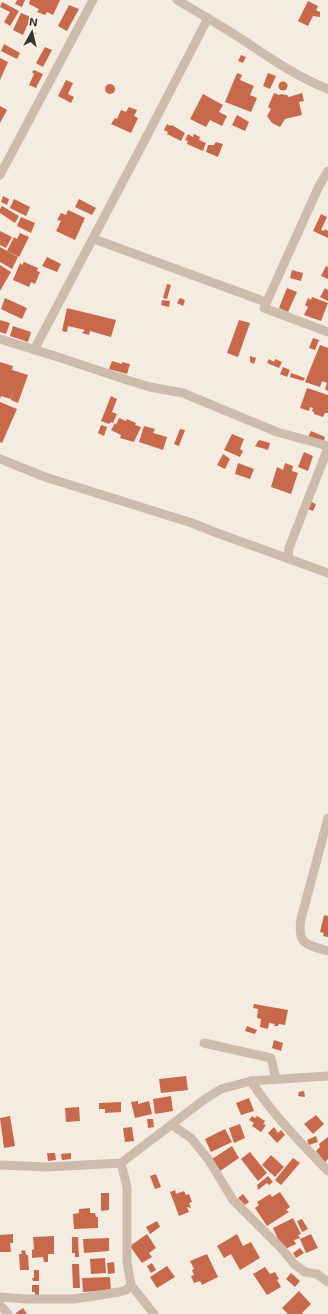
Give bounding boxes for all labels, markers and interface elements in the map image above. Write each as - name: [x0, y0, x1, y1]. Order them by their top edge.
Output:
- north arrow: [12, 12, 52, 52]
- text: N: [28, 15, 39, 30]

